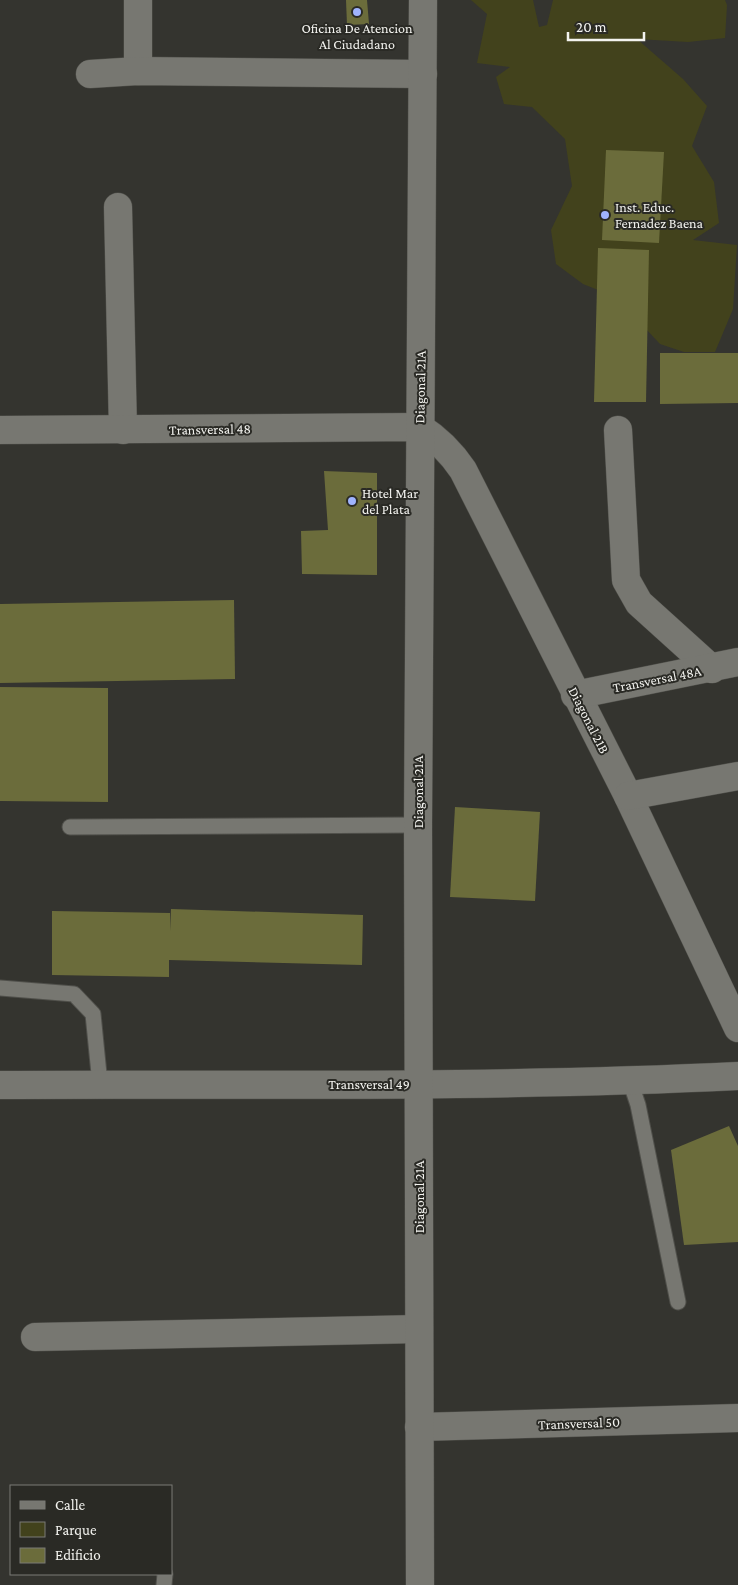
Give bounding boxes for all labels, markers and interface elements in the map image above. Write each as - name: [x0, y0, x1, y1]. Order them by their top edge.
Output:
- marker: Oficina De Atencion Al Ciudadano: [351, 6, 363, 18]
- scale bar: [568, 10, 644, 42]
- text: 20 m: [576, 19, 607, 35]
- place label: Oficina De Atencion Al Ciudadano: [301, 20, 413, 52]
- place label: Inst. Educ. Fernadez Baena: [615, 199, 704, 231]
- marker: Inst. Educ. Fernadez Baena: [599, 209, 611, 221]
- street label: Diagonal 21A: [411, 350, 429, 423]
- street label: Transversal 48: [169, 420, 251, 438]
- place label: Hotel Mar del Plata: [362, 485, 418, 517]
- marker: Hotel Mar del Plata: [346, 495, 358, 507]
- street label: Transversal 48A: [611, 663, 703, 695]
- street label: Diagonal 21B: [565, 684, 613, 756]
- street label: Diagonal 21A: [410, 756, 426, 828]
- street label: Transversal 49: [328, 1076, 410, 1092]
- street label: Diagonal 21A: [411, 1161, 427, 1233]
- street label: Transversal 50: [538, 1414, 620, 1432]
- legend: [10, 1485, 172, 1575]
- text: Calle: [55, 1497, 86, 1513]
- text: Parque: [55, 1522, 97, 1539]
- text: Edificio: [55, 1547, 101, 1563]

